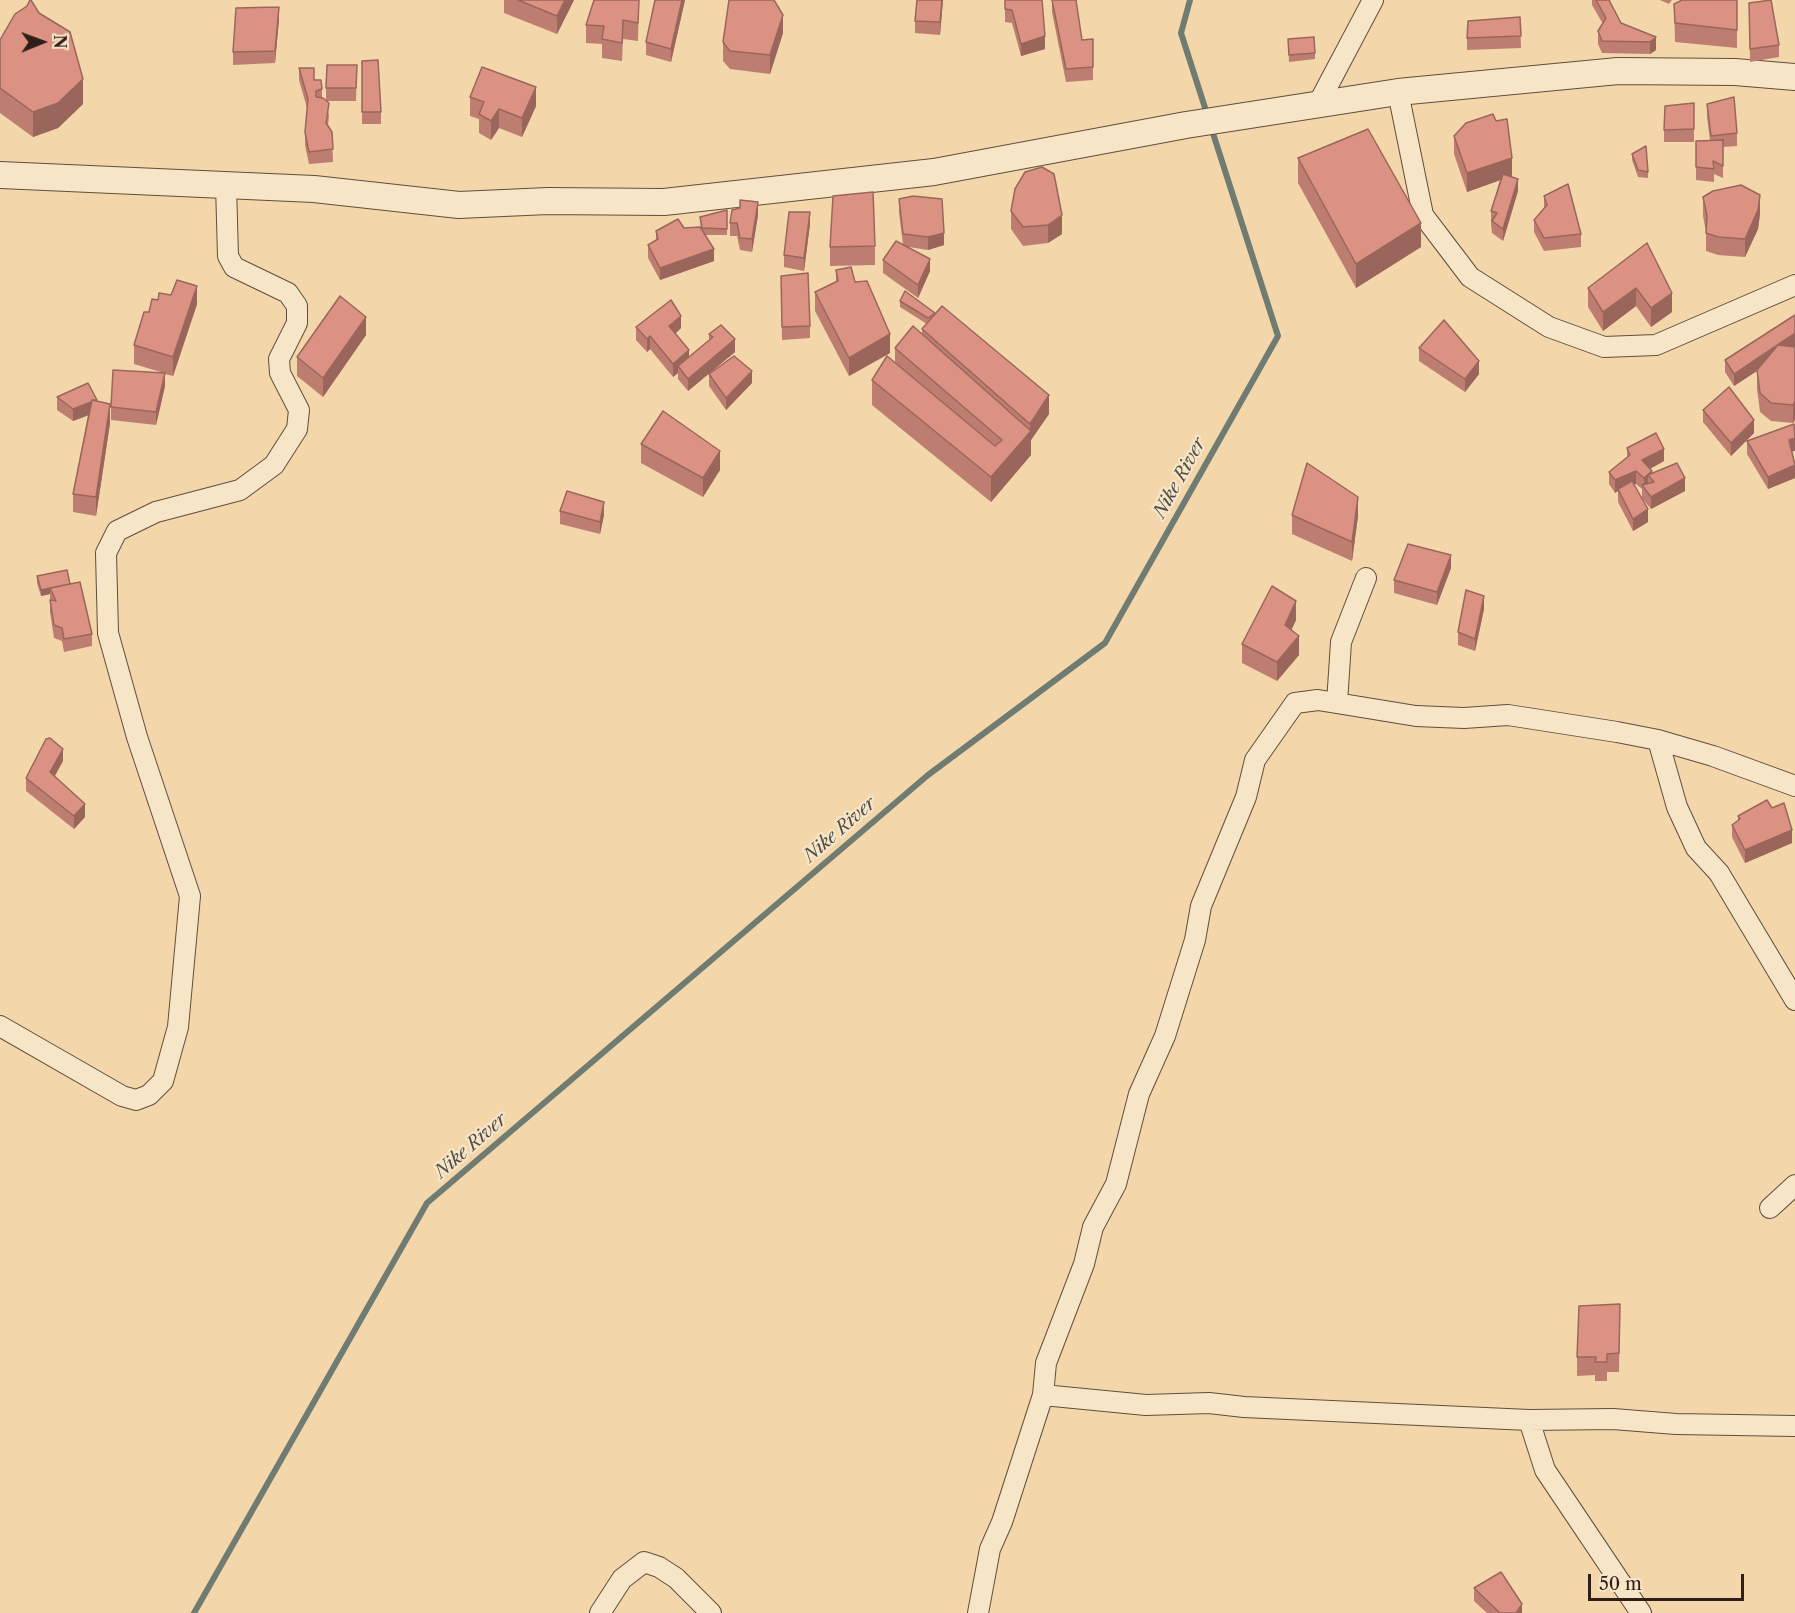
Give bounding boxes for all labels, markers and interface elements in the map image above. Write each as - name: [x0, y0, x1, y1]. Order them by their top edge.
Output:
- north arrow: [12, 12, 72, 72]
- text: N: [50, 35, 70, 49]
- water label: Nike River: [1149, 434, 1211, 522]
- water label: Nike River: [800, 793, 880, 867]
- water label: Nike River: [431, 1109, 511, 1183]
- scale bar: [1591, 1562, 1747, 1600]
- text: 50 m: [1599, 1573, 1642, 1595]

